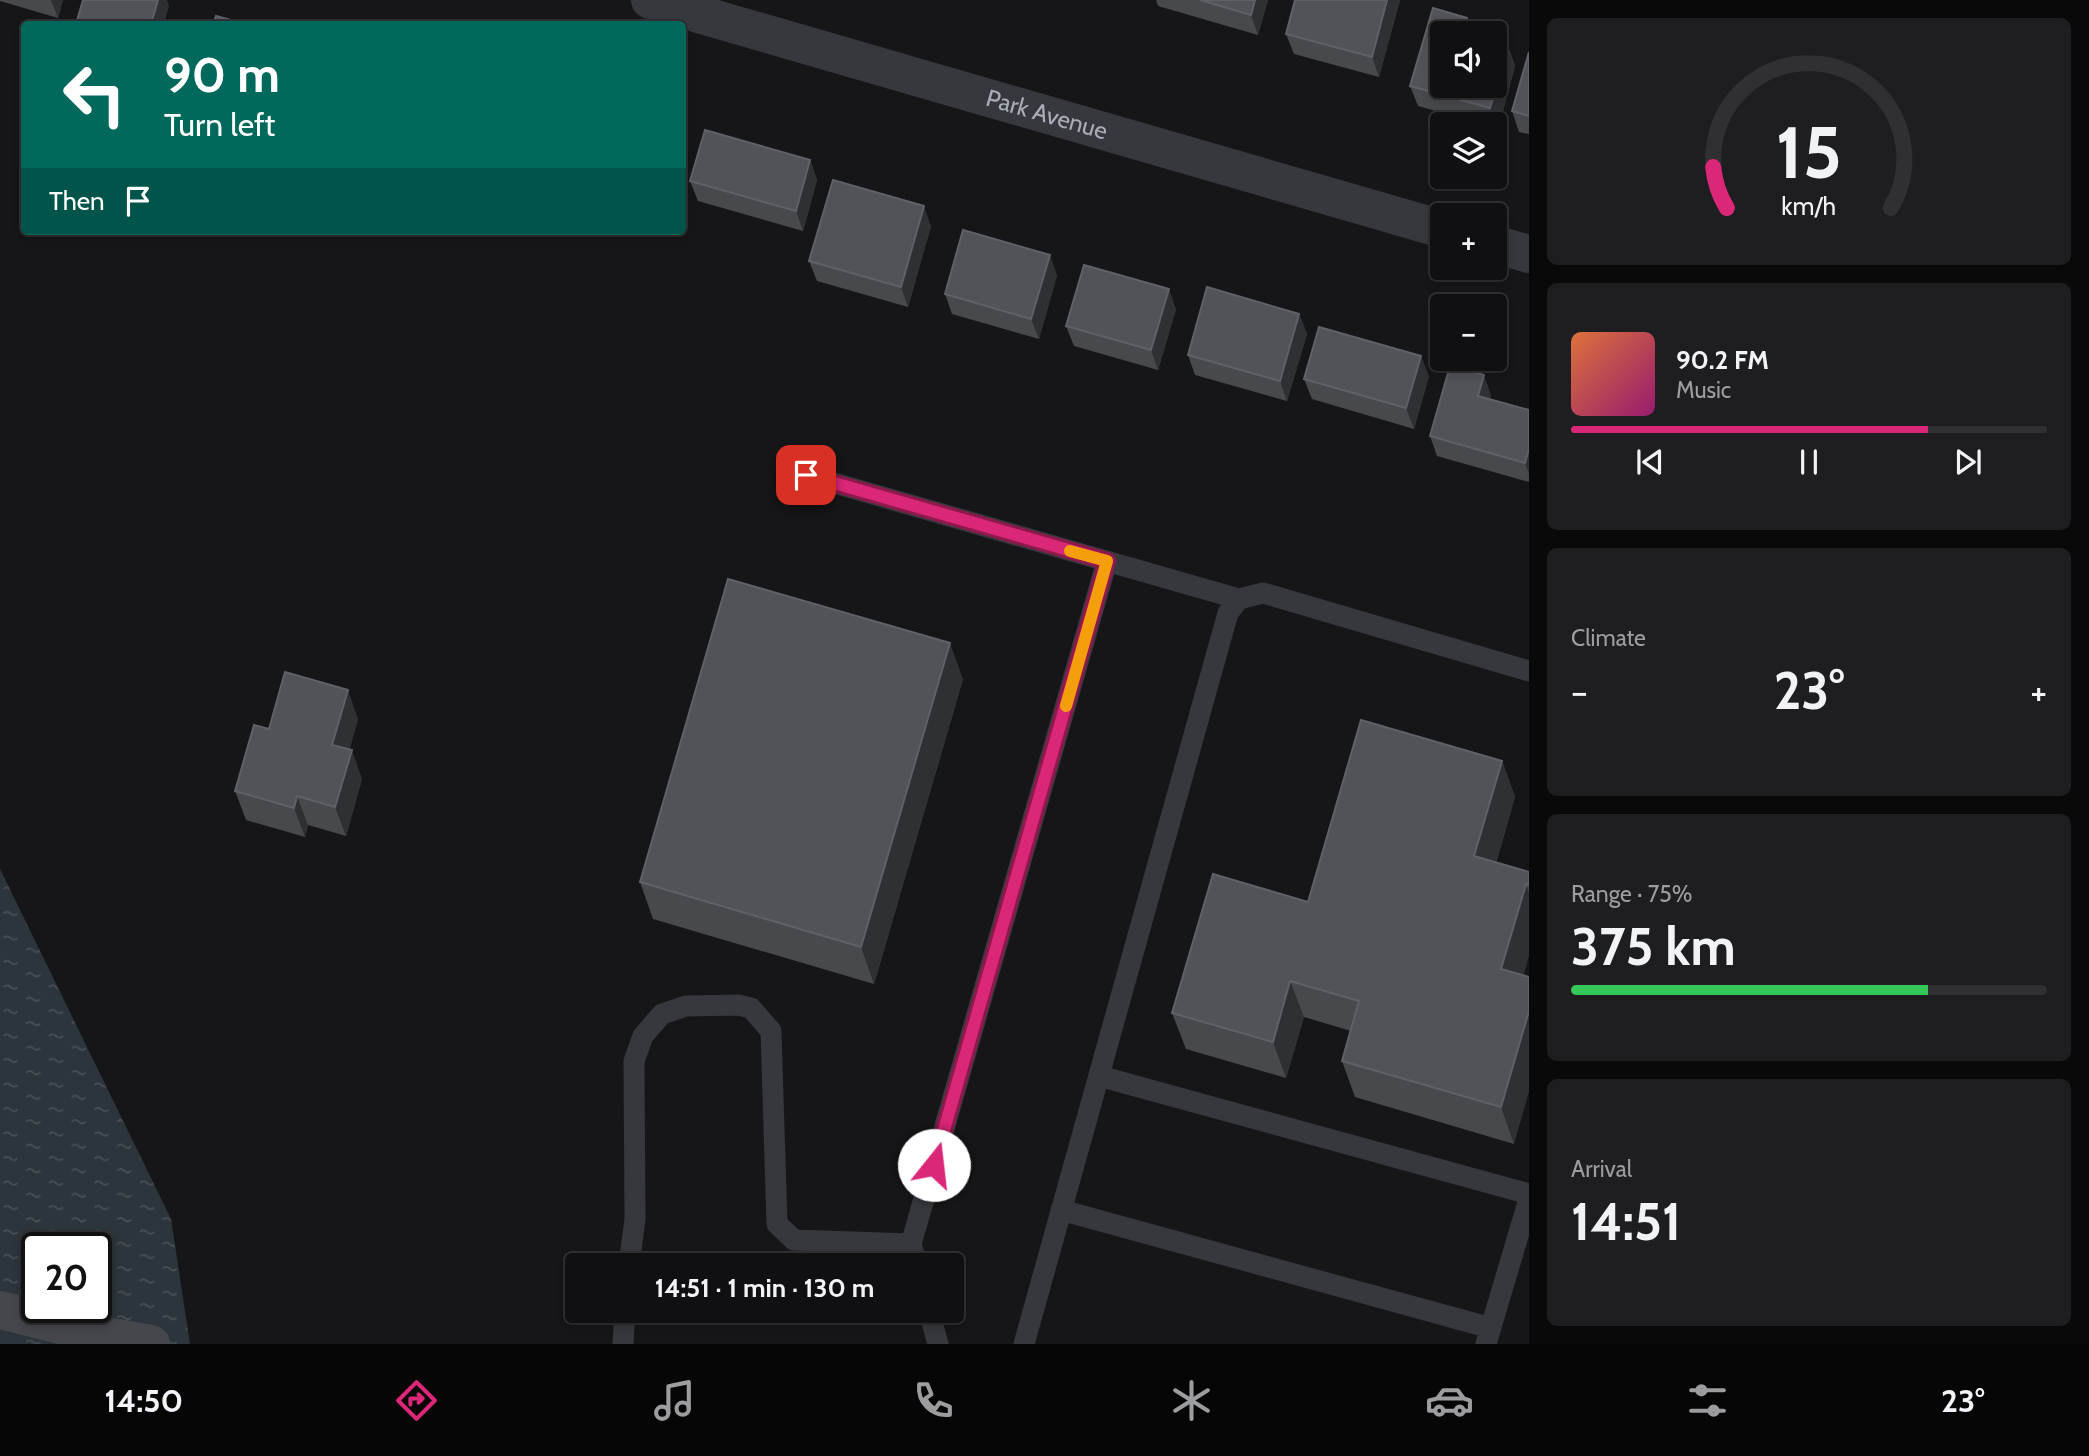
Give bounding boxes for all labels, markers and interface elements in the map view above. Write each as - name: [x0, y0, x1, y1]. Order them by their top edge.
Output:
- map controls: [1430, 21, 1507, 371]
- button: sound: [1430, 21, 1507, 98]
- text: 90 m: [164, 45, 280, 104]
- icon: left: [49, 49, 140, 140]
- street label: Park Avenue: [983, 83, 1111, 146]
- text: Turn left: [164, 105, 275, 144]
- text: 15: [1776, 108, 1842, 196]
- button: layers: [1430, 112, 1507, 189]
- icon: arrive: [119, 182, 157, 220]
- text: Then: [49, 185, 105, 217]
- text: km/h: [1782, 190, 1836, 220]
- button: +: [1430, 203, 1507, 280]
- button: −: [1430, 294, 1507, 371]
- text: 90.2 FM: [1676, 344, 1769, 376]
- text: Music: [1676, 376, 1731, 404]
- icon: previous: [1631, 443, 1669, 481]
- icon: pause: [1790, 443, 1828, 481]
- icon: next: [1949, 443, 1987, 481]
- pin: [776, 445, 836, 505]
- icon: arrive: [787, 456, 825, 494]
- text: Climate: [1571, 624, 1646, 652]
- text: 23°: [1774, 659, 1844, 722]
- text: −: [1571, 668, 1588, 715]
- text: +: [2030, 668, 2047, 715]
- text: Range · 75%: [1571, 880, 1692, 908]
- text: 375 km: [1571, 915, 1736, 978]
- position arrow: [897, 1128, 971, 1202]
- text: Arrival: [1571, 1155, 1632, 1183]
- text: 14:51: [1571, 1190, 1681, 1253]
- speed limit sign: 20: [21, 1232, 112, 1323]
- text: 14:51 · 1 min · 130 m: [655, 1272, 874, 1304]
- icon: directions: [392, 1376, 441, 1425]
- icon: music: [650, 1376, 699, 1425]
- icon: phone: [909, 1376, 958, 1425]
- icon: climate: [1167, 1376, 1216, 1425]
- icon: car: [1425, 1376, 1474, 1425]
- icon: filters: [1683, 1376, 1732, 1425]
- text: 14:50: [105, 1381, 183, 1420]
- text: 23°: [1941, 1381, 1984, 1420]

